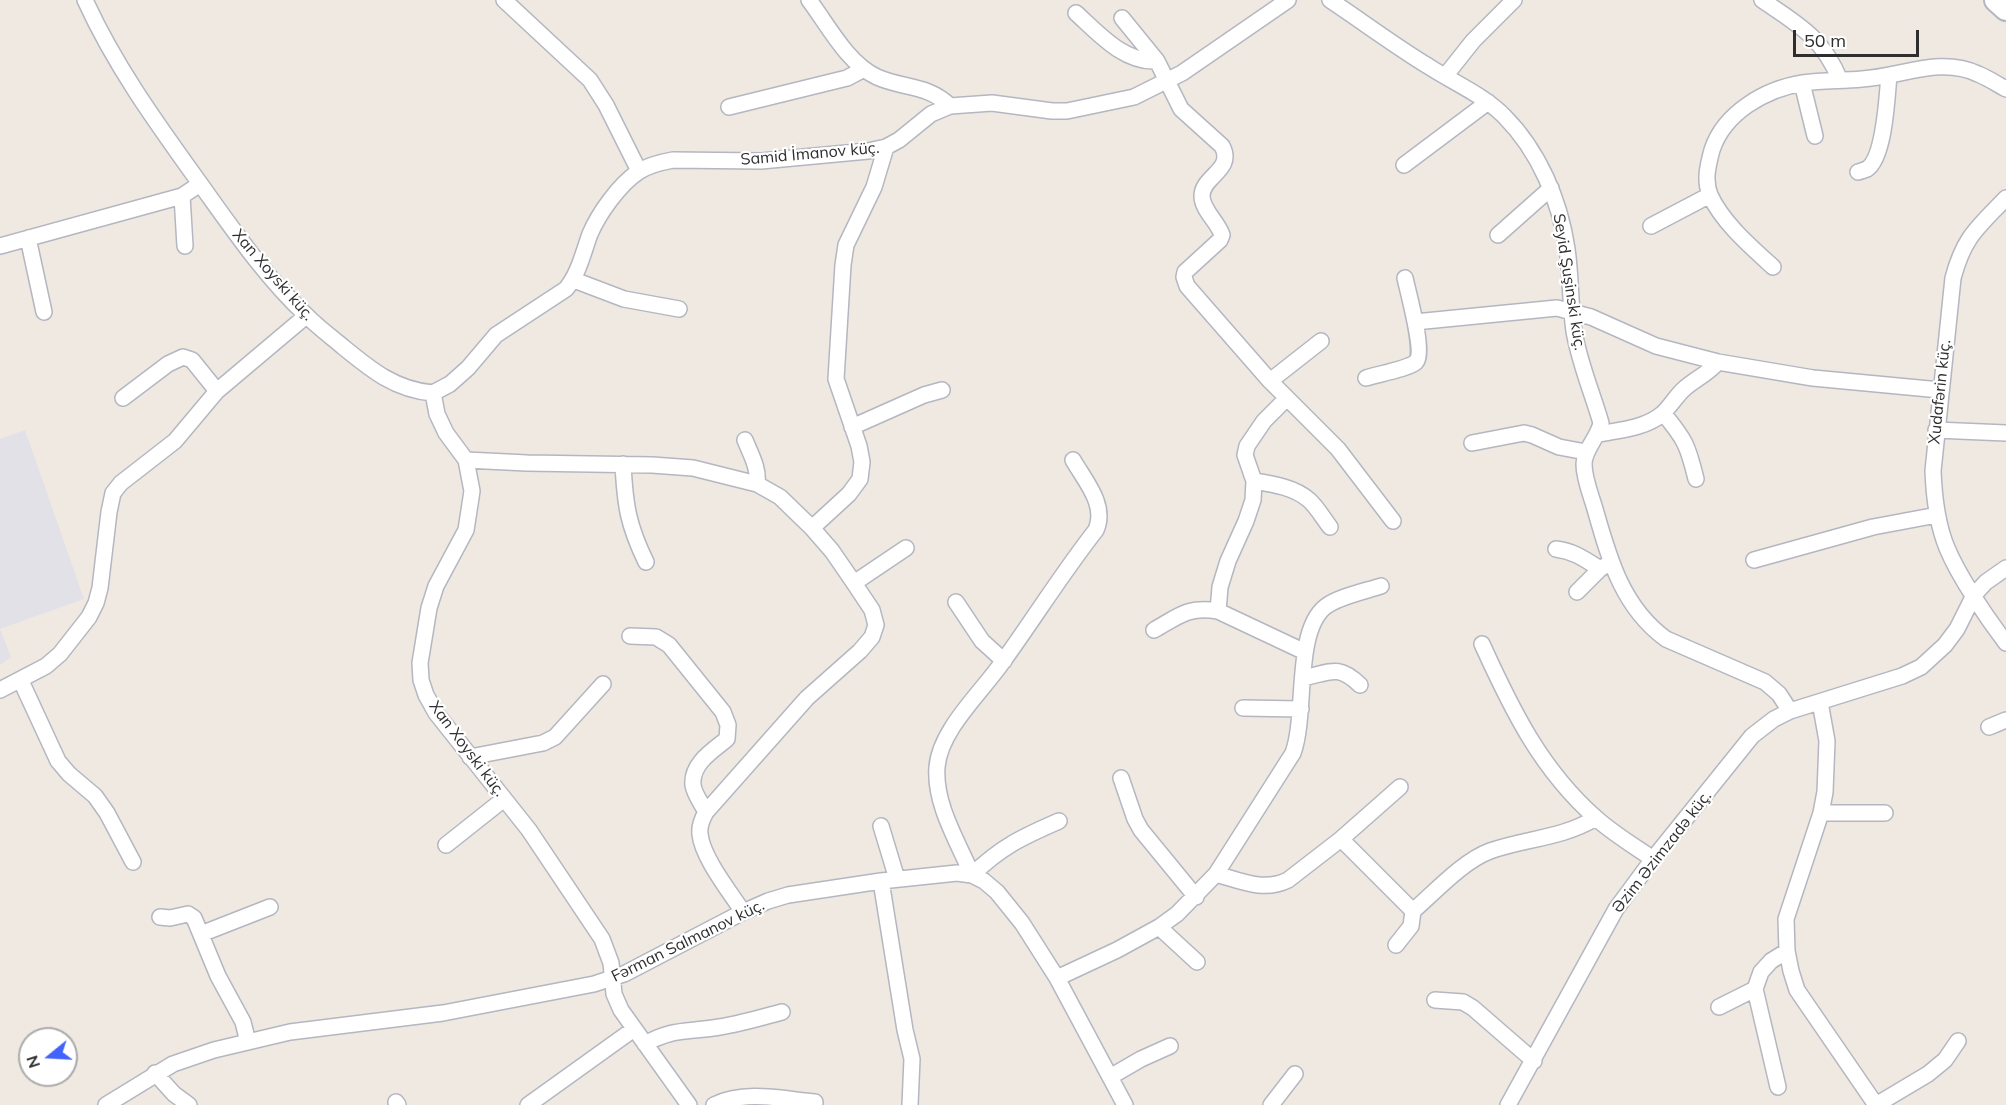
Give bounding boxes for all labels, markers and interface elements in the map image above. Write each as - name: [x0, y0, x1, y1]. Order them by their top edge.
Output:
- scale bar: [1796, 18, 1922, 56]
- text: 50 m: [1804, 29, 1846, 52]
- street label: Samid İmanov küç.: [740, 138, 880, 170]
- street label: Seyid Şuşinski küç.: [1549, 212, 1589, 352]
- street label: Xan Xoyski küç.: [228, 225, 318, 325]
- street label: Xudafərin küç.: [1925, 339, 1955, 445]
- street label: Xan Xoyski küç.: [425, 697, 509, 801]
- street label: Əzim Əzimzadə küç.: [1608, 787, 1716, 917]
- street label: Fərman Salmanov küç.: [608, 896, 768, 986]
- north arrow: [18, 1027, 78, 1087]
- text: N: [21, 1053, 44, 1071]

